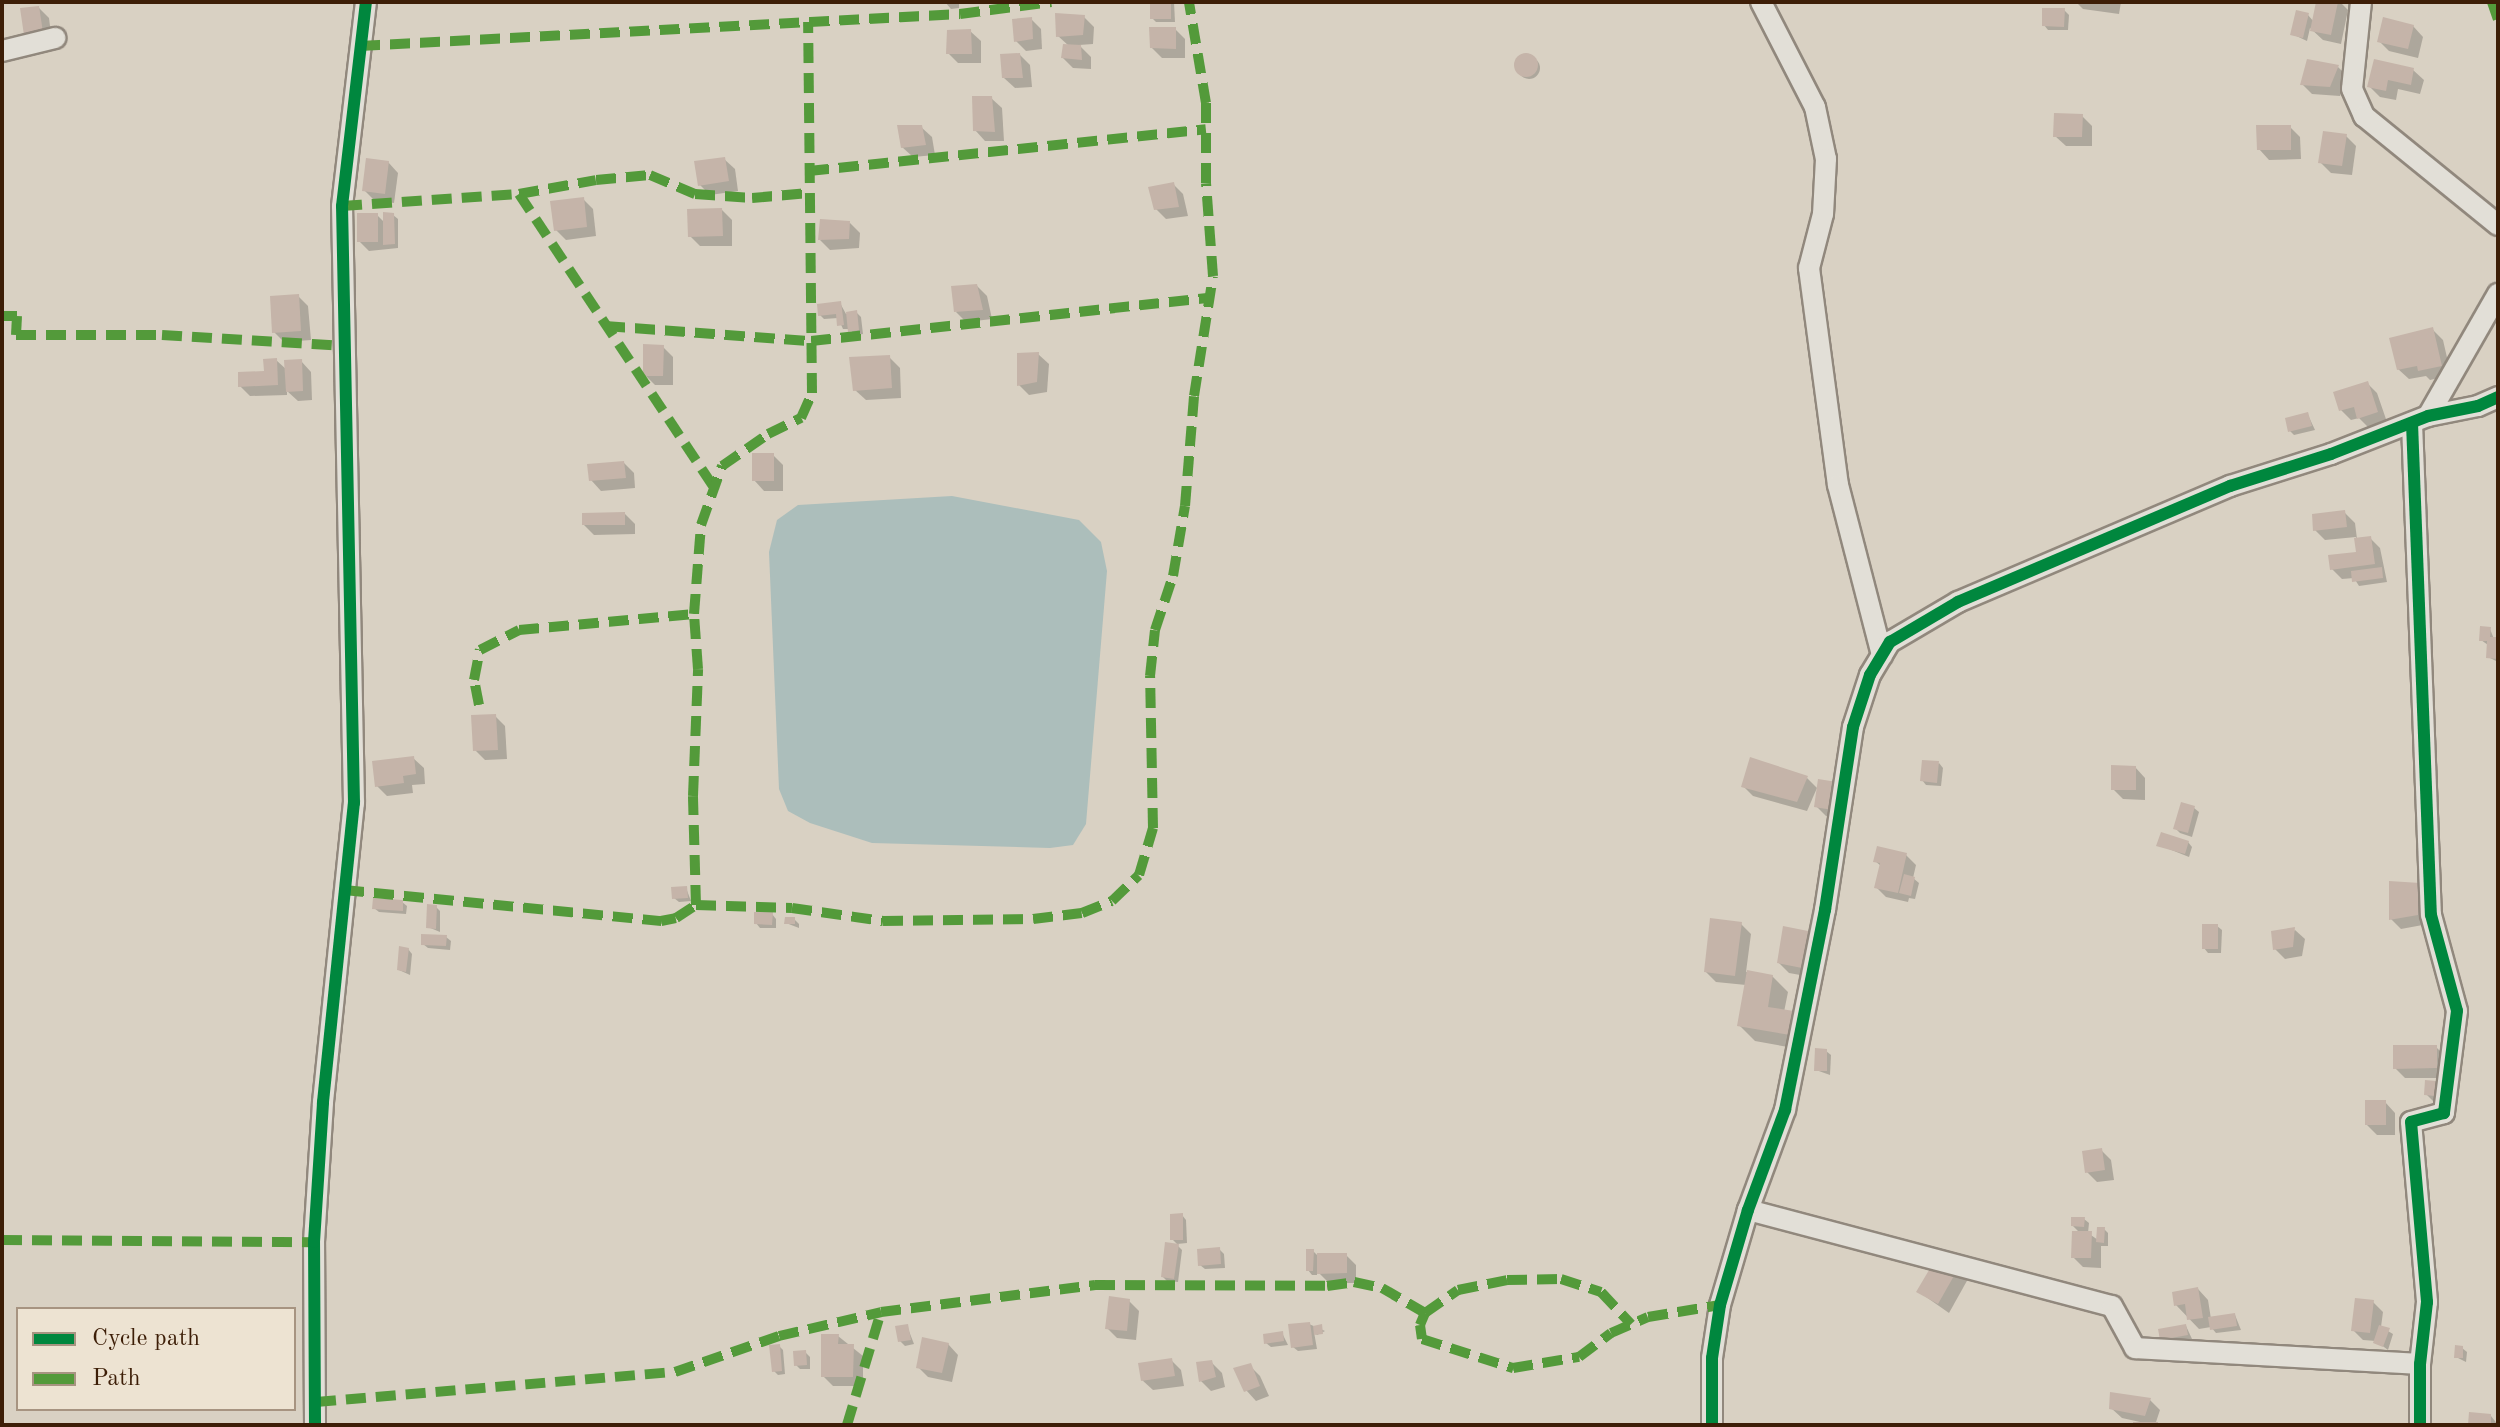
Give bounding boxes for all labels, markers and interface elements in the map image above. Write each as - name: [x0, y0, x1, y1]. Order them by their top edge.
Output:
- legend: [16, 1307, 296, 1411]
- text: Cycle path: [92, 1327, 200, 1351]
- text: Path: [92, 1367, 141, 1391]

